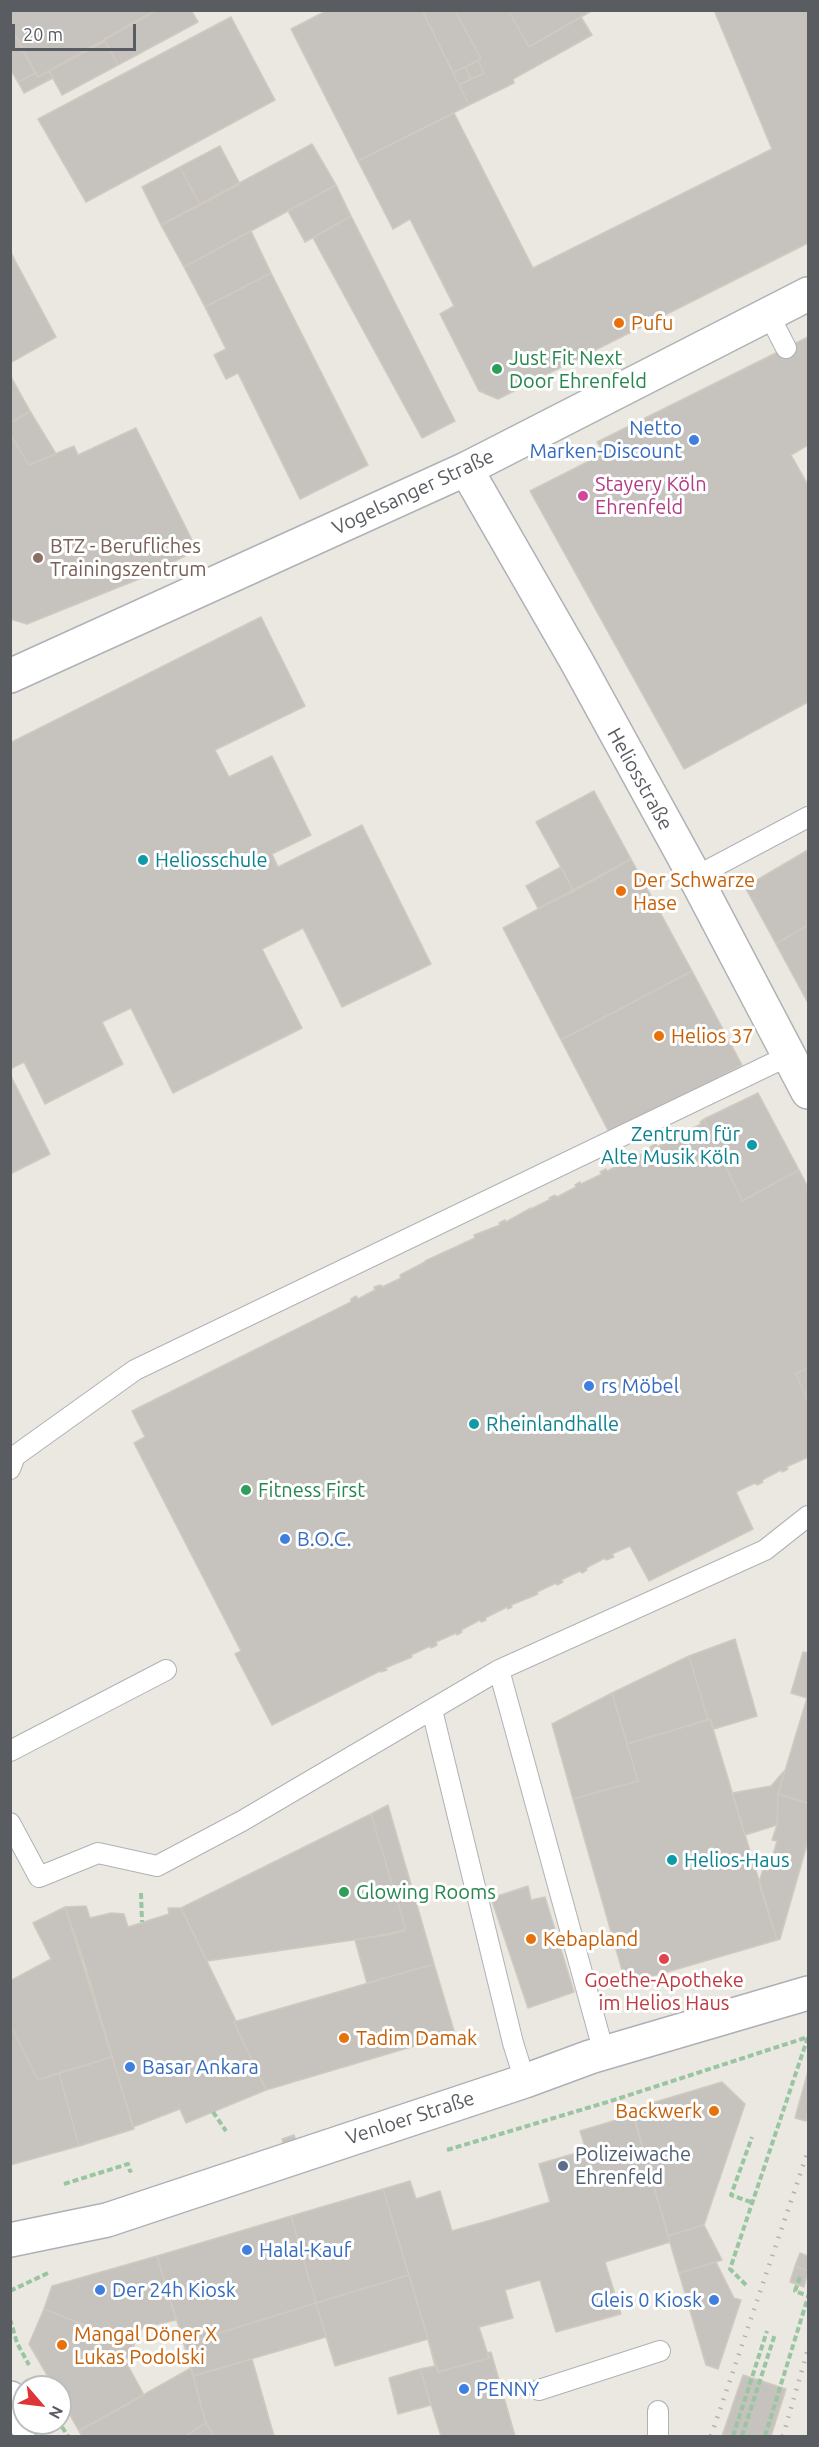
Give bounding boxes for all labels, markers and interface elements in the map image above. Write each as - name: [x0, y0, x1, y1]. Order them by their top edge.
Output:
- scale bar: [15, 12, 140, 50]
- text: 20 m: [23, 24, 63, 44]
- place label: Pufu: [631, 311, 673, 335]
- marker: Pufu: [612, 316, 626, 330]
- place label: Just Fit Next Door Ehrenfeld: [509, 346, 647, 393]
- marker: Just Fit Next Door Ehrenfeld: [490, 362, 504, 376]
- place label: Netto Marken-Discount: [529, 416, 682, 463]
- marker: Netto Marken-Discount: [687, 433, 701, 447]
- street label: Vogelsanger Straße: [328, 444, 498, 540]
- place label: Stayery Köln Ehrenfeld: [595, 472, 707, 519]
- marker: Stayery Köln Ehrenfeld: [576, 489, 590, 503]
- place label: BTZ - Berufliches Trainingszentrum: [50, 534, 207, 581]
- marker: BTZ - Berufliches Trainingszentrum: [31, 551, 45, 565]
- street label: Heliosstraße: [602, 724, 678, 834]
- place label: Heliosschule: [155, 848, 268, 872]
- marker: Heliosschule: [136, 853, 150, 867]
- place label: Der Schwarze Hase: [633, 868, 755, 915]
- marker: Der Schwarze Hase: [614, 884, 628, 898]
- place label: Helios 37: [671, 1024, 754, 1048]
- marker: Helios 37: [652, 1029, 666, 1043]
- place label: Zentrum für Alte Musik Köln: [601, 1122, 740, 1169]
- marker: Zentrum für Alte Musik Köln: [745, 1138, 759, 1152]
- place label: rs Möbel: [601, 1374, 679, 1398]
- marker: rs Möbel: [582, 1379, 596, 1393]
- place label: Rheinlandhalle: [486, 1412, 619, 1436]
- marker: Rheinlandhalle: [467, 1417, 481, 1431]
- place label: Fitness First: [258, 1478, 365, 1502]
- marker: Fitness First: [239, 1483, 253, 1497]
- place label: B.O.C.: [297, 1527, 351, 1551]
- marker: B.O.C.: [278, 1532, 292, 1546]
- place label: Helios-Haus: [684, 1848, 790, 1872]
- marker: Helios-Haus: [665, 1853, 679, 1867]
- place label: Glowing Rooms: [356, 1880, 496, 1904]
- marker: Glowing Rooms: [337, 1885, 351, 1899]
- place label: Kebapland: [543, 1927, 638, 1951]
- marker: Kebapland: [524, 1932, 538, 1946]
- marker: Goethe-Apotheke im Helios Haus: [657, 1952, 671, 1966]
- place label: Goethe-Apotheke im Helios Haus: [584, 1968, 744, 2015]
- place label: Tadim Damak: [356, 2026, 477, 2050]
- marker: Tadim Damak: [337, 2031, 351, 2045]
- place label: Basar Ankara: [142, 2055, 259, 2079]
- marker: Basar Ankara: [123, 2060, 137, 2074]
- street label: Venloer Straße: [343, 2086, 477, 2150]
- place label: Backwerk: [615, 2099, 702, 2123]
- marker: Backwerk: [707, 2104, 721, 2118]
- place label: Polizeiwache Ehrenfeld: [575, 2142, 691, 2189]
- marker: Polizeiwache Ehrenfeld: [556, 2159, 570, 2173]
- place label: Halal-Kauf: [259, 2238, 351, 2262]
- marker: Halal-Kauf: [240, 2243, 254, 2257]
- place label: Der 24h Kiosk: [112, 2278, 236, 2302]
- marker: Der 24h Kiosk: [93, 2283, 107, 2297]
- place label: Gleis 0 Kiosk: [591, 2288, 702, 2312]
- marker: Gleis 0 Kiosk: [707, 2293, 721, 2307]
- place label: Mangal Döner X Lukas Podolski: [74, 2322, 217, 2369]
- marker: Mangal Döner X Lukas Podolski: [55, 2338, 69, 2352]
- north arrow: [12, 2375, 72, 2435]
- place label: PENNY: [476, 2377, 539, 2401]
- marker: PENNY: [457, 2382, 471, 2396]
- text: N: [45, 2403, 67, 2422]

